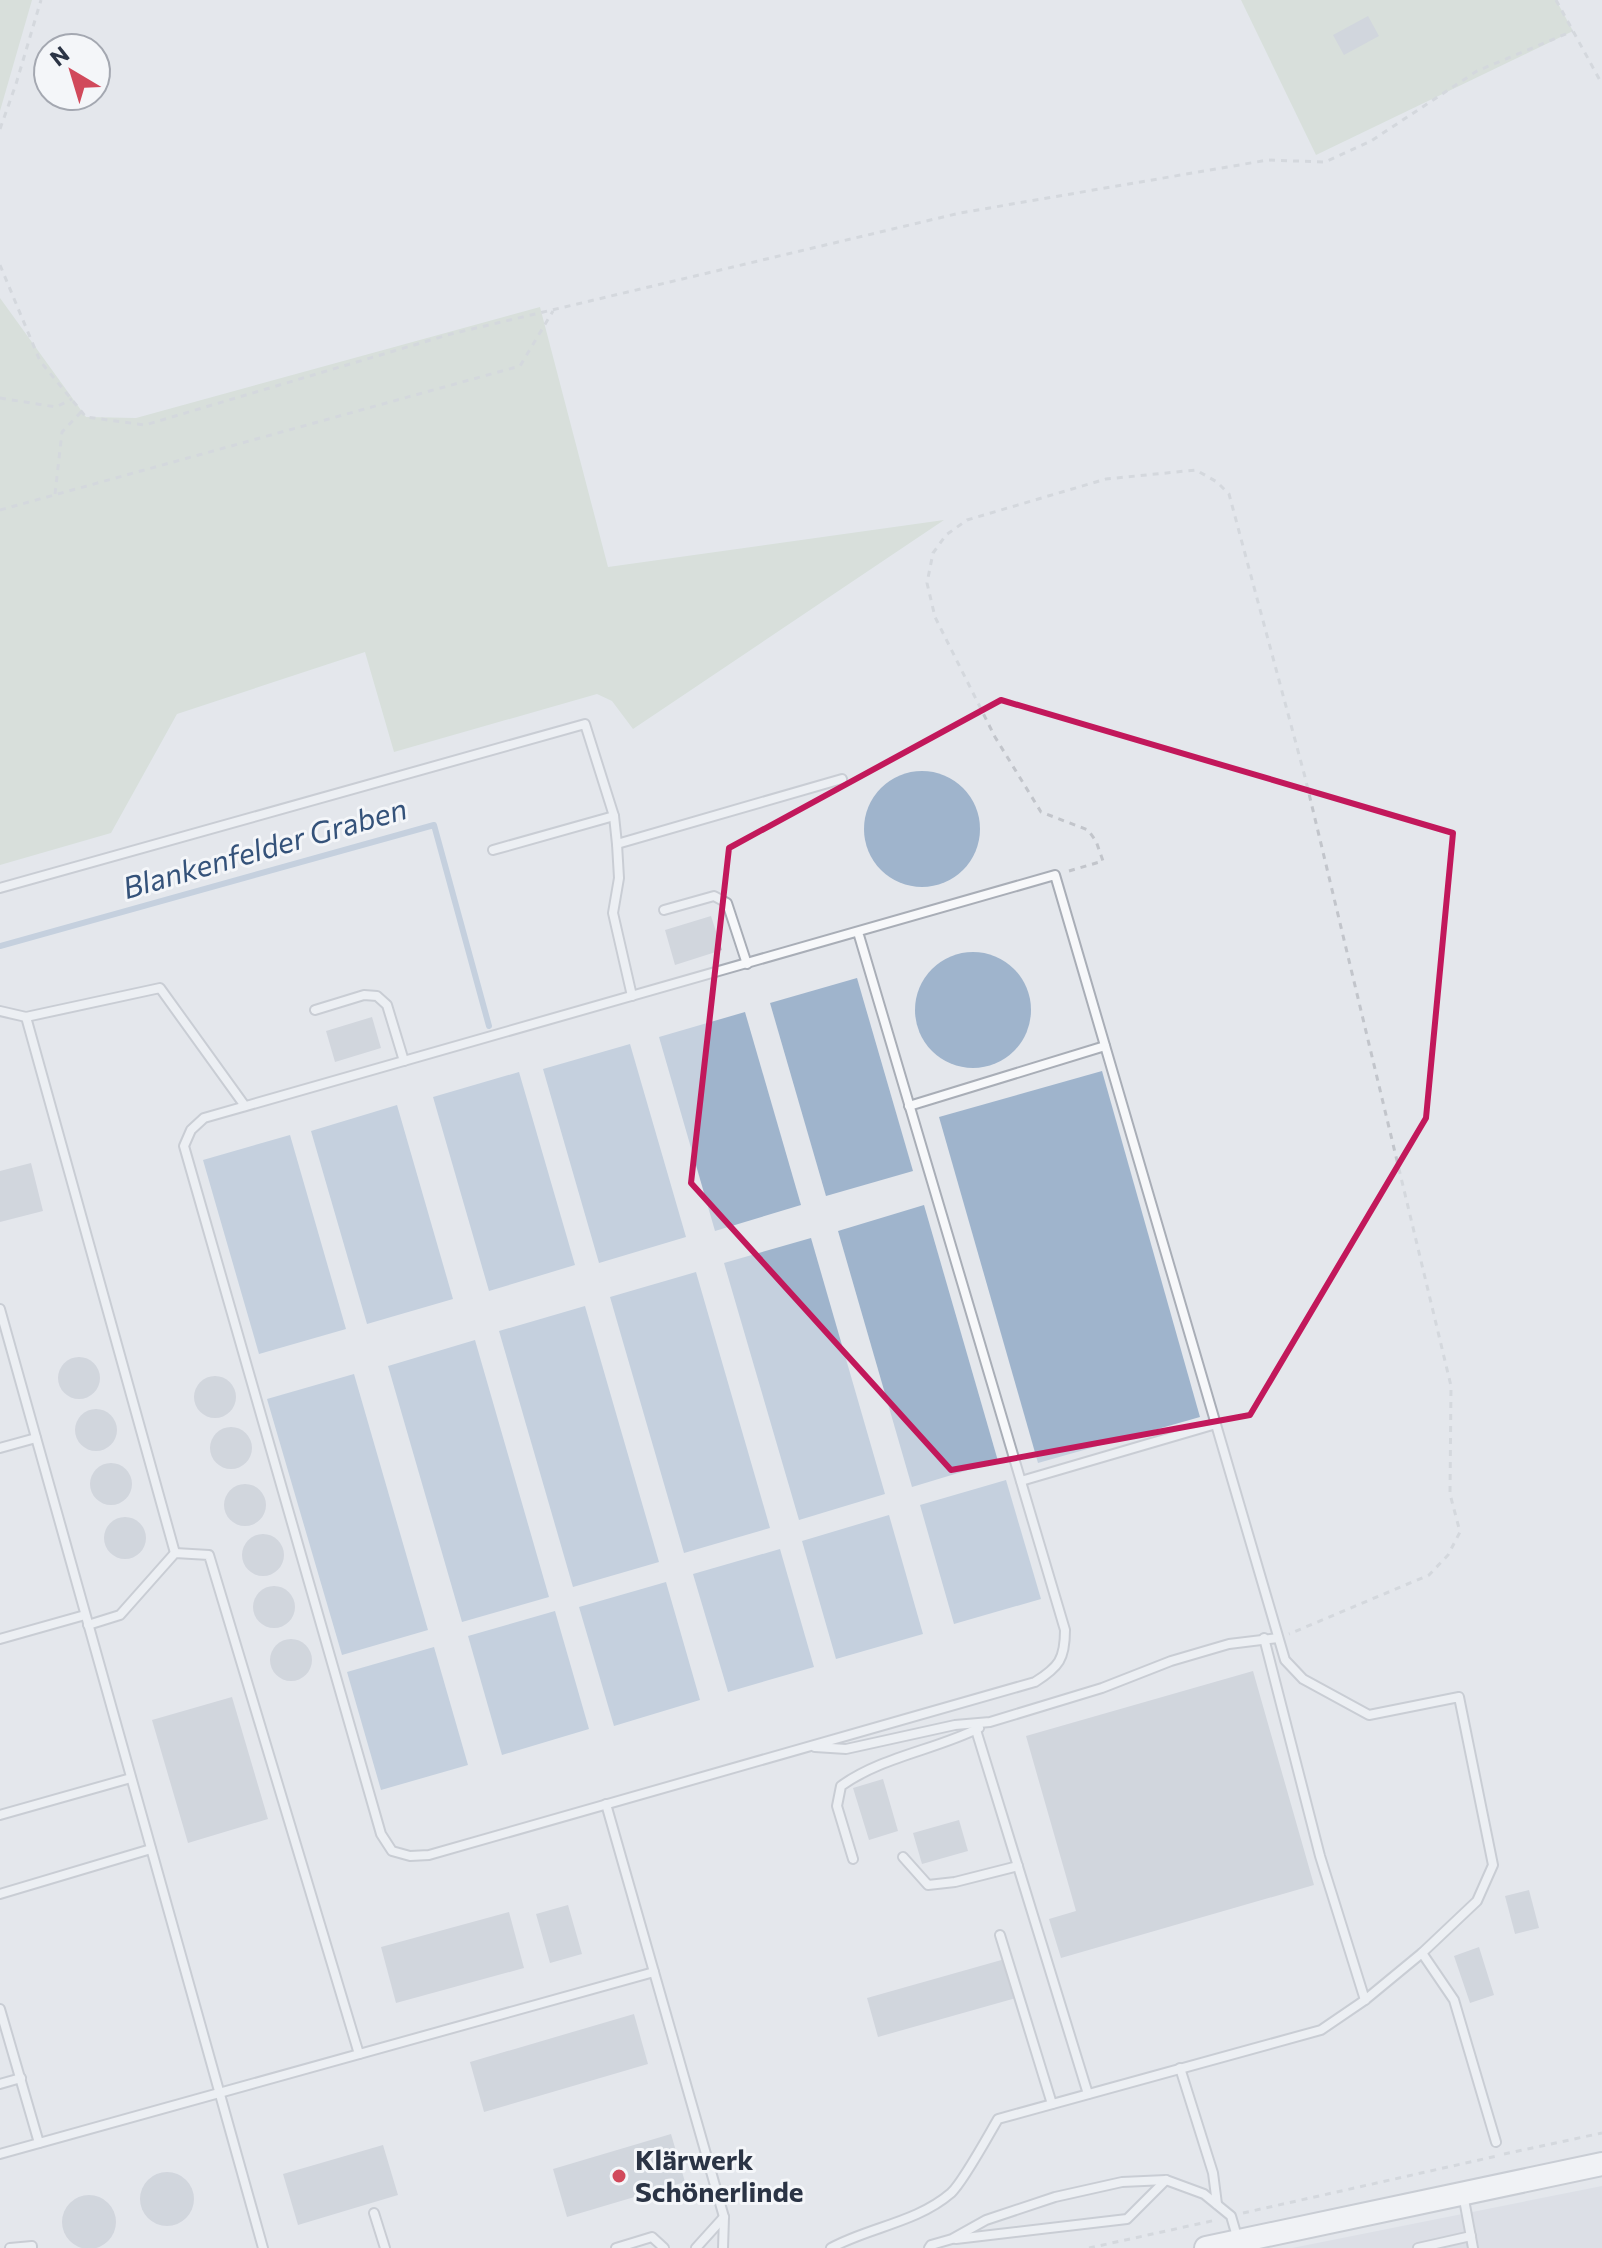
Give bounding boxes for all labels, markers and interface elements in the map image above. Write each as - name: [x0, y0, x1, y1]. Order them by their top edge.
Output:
- north arrow: [32, 32, 112, 112]
- text: N: [45, 40, 74, 72]
- water label: Blankenfelder Graben: [118, 788, 411, 905]
- place label: Klärwerk Schönerlinde: [635, 2142, 804, 2208]
- marker: Klärwerk Schönerlinde: [610, 2167, 628, 2185]

